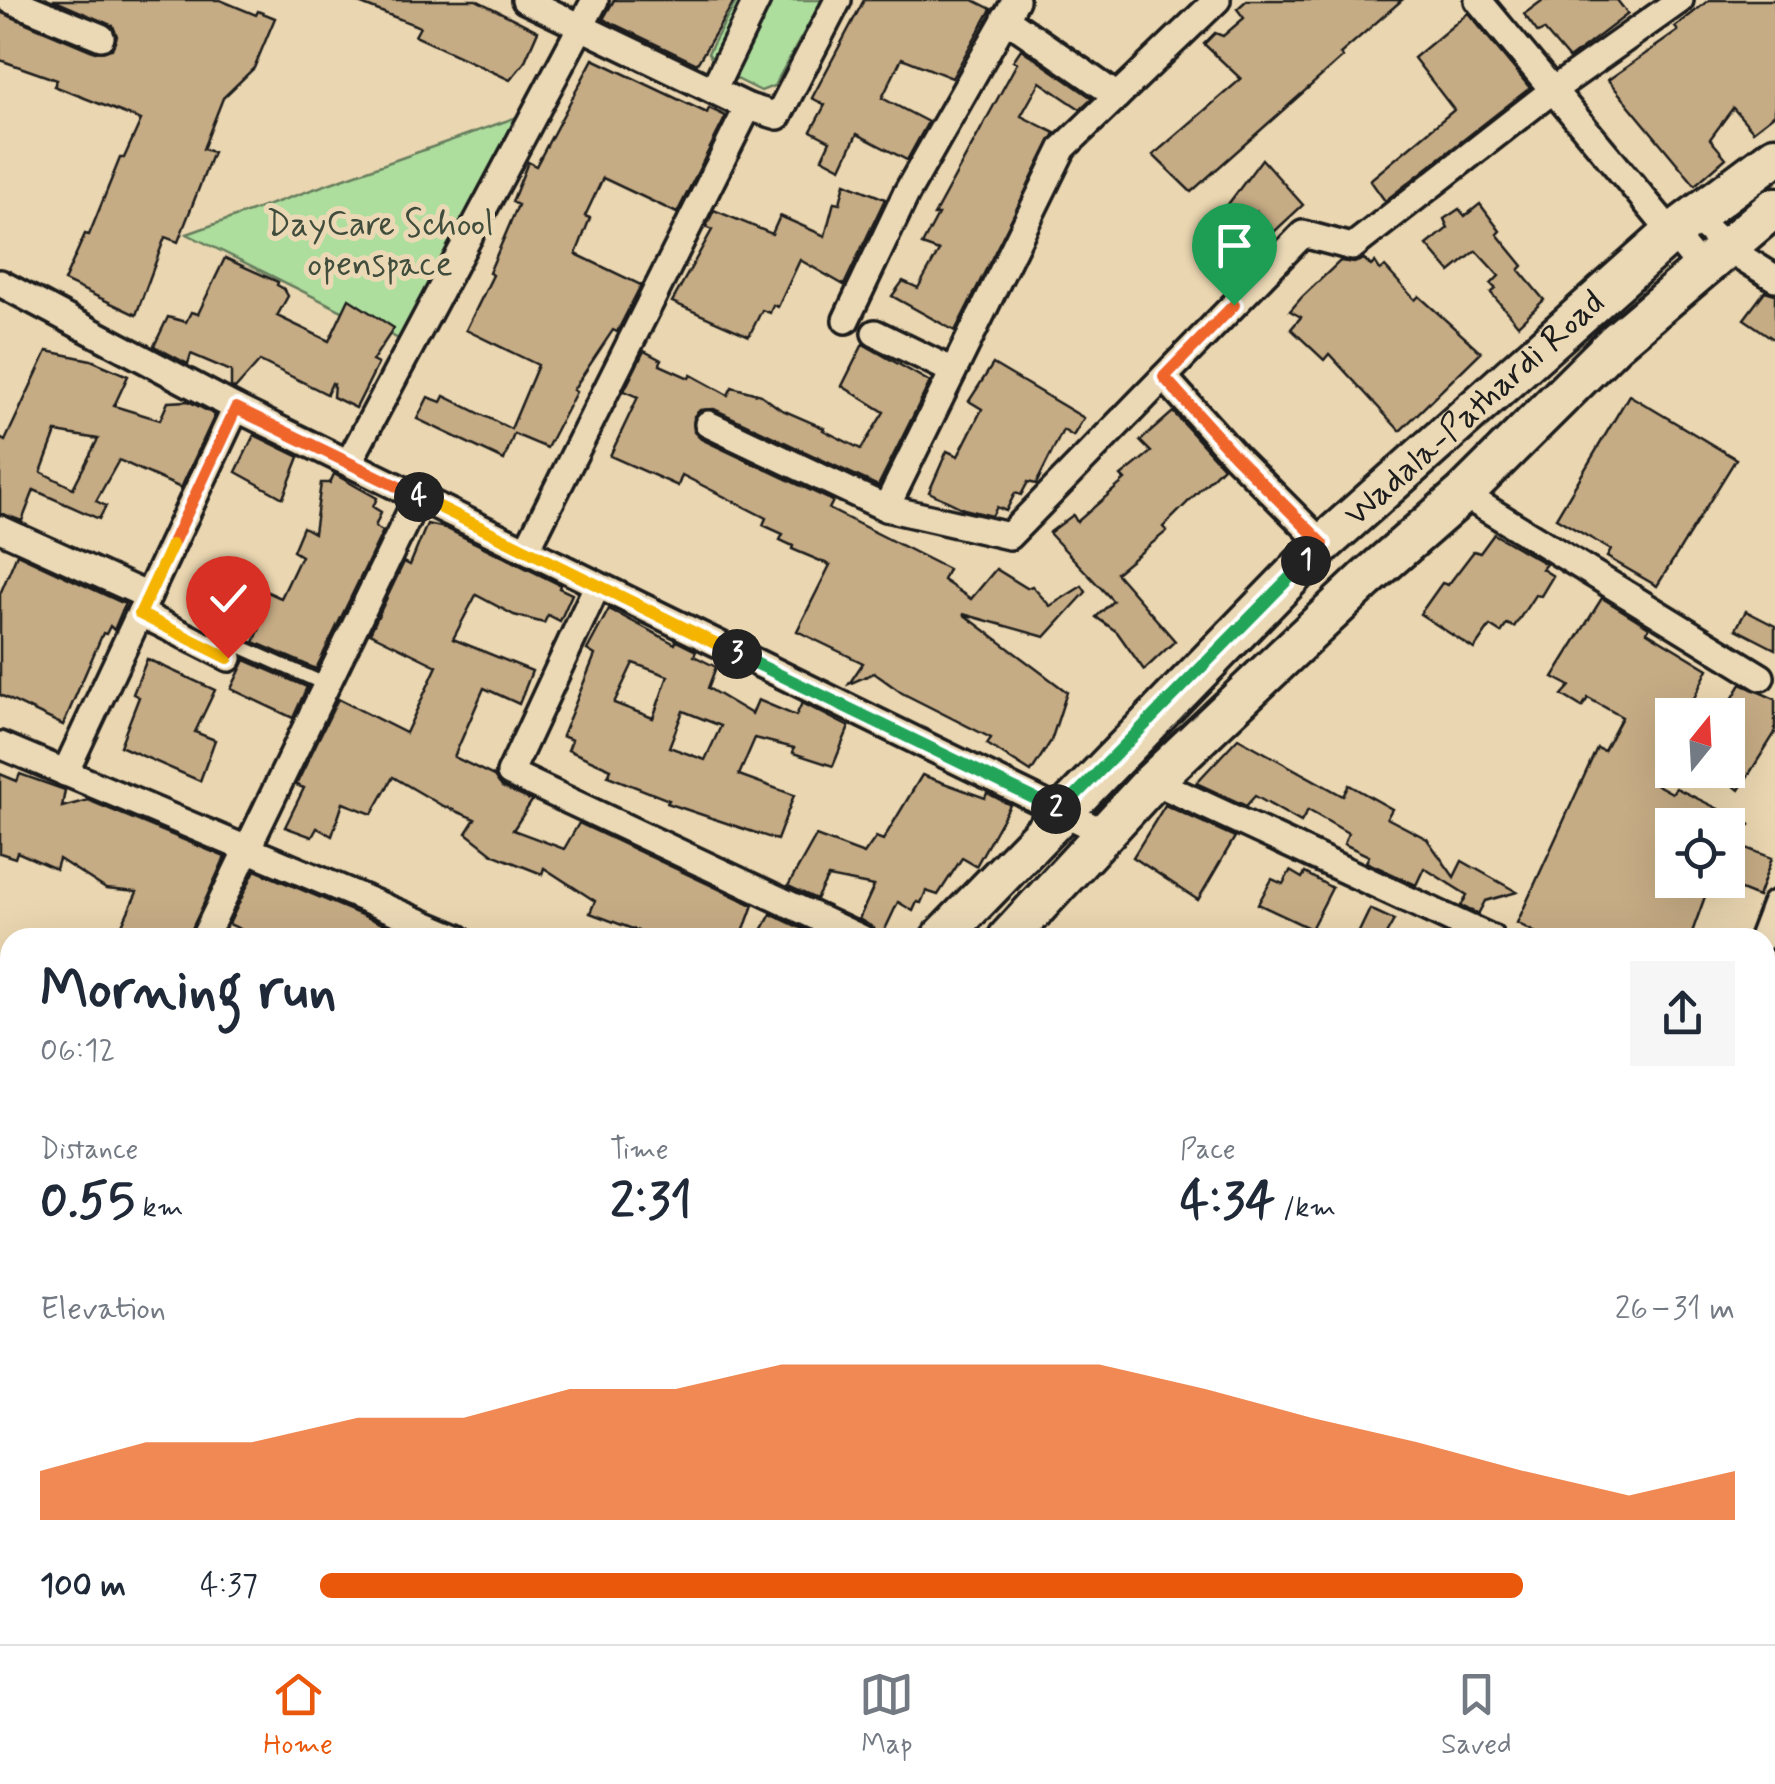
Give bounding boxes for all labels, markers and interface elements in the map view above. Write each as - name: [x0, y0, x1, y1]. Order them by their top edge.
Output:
- park label: DayCare School openspace: [266, 202, 494, 288]
- pin: [1192, 203, 1277, 306]
- icon: arrive: [1207, 218, 1262, 273]
- street label: Wadala-Pathardi Road: [1334, 280, 1615, 537]
- pin: 4: [394, 472, 444, 522]
- text: 4: [411, 478, 427, 515]
- pin: 1: [1281, 536, 1331, 586]
- text: 1: [1300, 542, 1312, 579]
- pin: [186, 556, 271, 659]
- icon: check: [201, 571, 256, 626]
- pin: 3: [712, 629, 762, 679]
- text: 3: [731, 635, 743, 672]
- north arrow: [1655, 698, 1745, 788]
- map controls: [1655, 698, 1745, 898]
- pin: 2: [1031, 784, 1081, 834]
- text: 2: [1049, 790, 1063, 827]
- button: locate: [1655, 808, 1745, 898]
- text: Morning run: [40, 956, 337, 1028]
- button: share: [1630, 961, 1735, 1066]
- text: 06:12: [40, 1030, 115, 1072]
- text: Distance: [40, 1132, 138, 1169]
- text: Time: [610, 1132, 669, 1169]
- text: Pace: [1180, 1132, 1236, 1169]
- text: 0.55: [40, 1169, 135, 1235]
- text: 2:31: [610, 1169, 692, 1235]
- text: 4:34: [1180, 1169, 1275, 1235]
- text: km: [135, 1190, 183, 1227]
- text: /km: [1275, 1190, 1336, 1227]
- text: Elevation: [40, 1288, 166, 1330]
- text: 26–31 m: [1615, 1288, 1735, 1330]
- text: 100 m: [40, 1565, 126, 1607]
- text: 4:37: [200, 1565, 258, 1607]
- tab: Home: [263, 1667, 333, 1764]
- tab: Map: [859, 1667, 914, 1764]
- tab: Saved: [1441, 1667, 1512, 1764]

